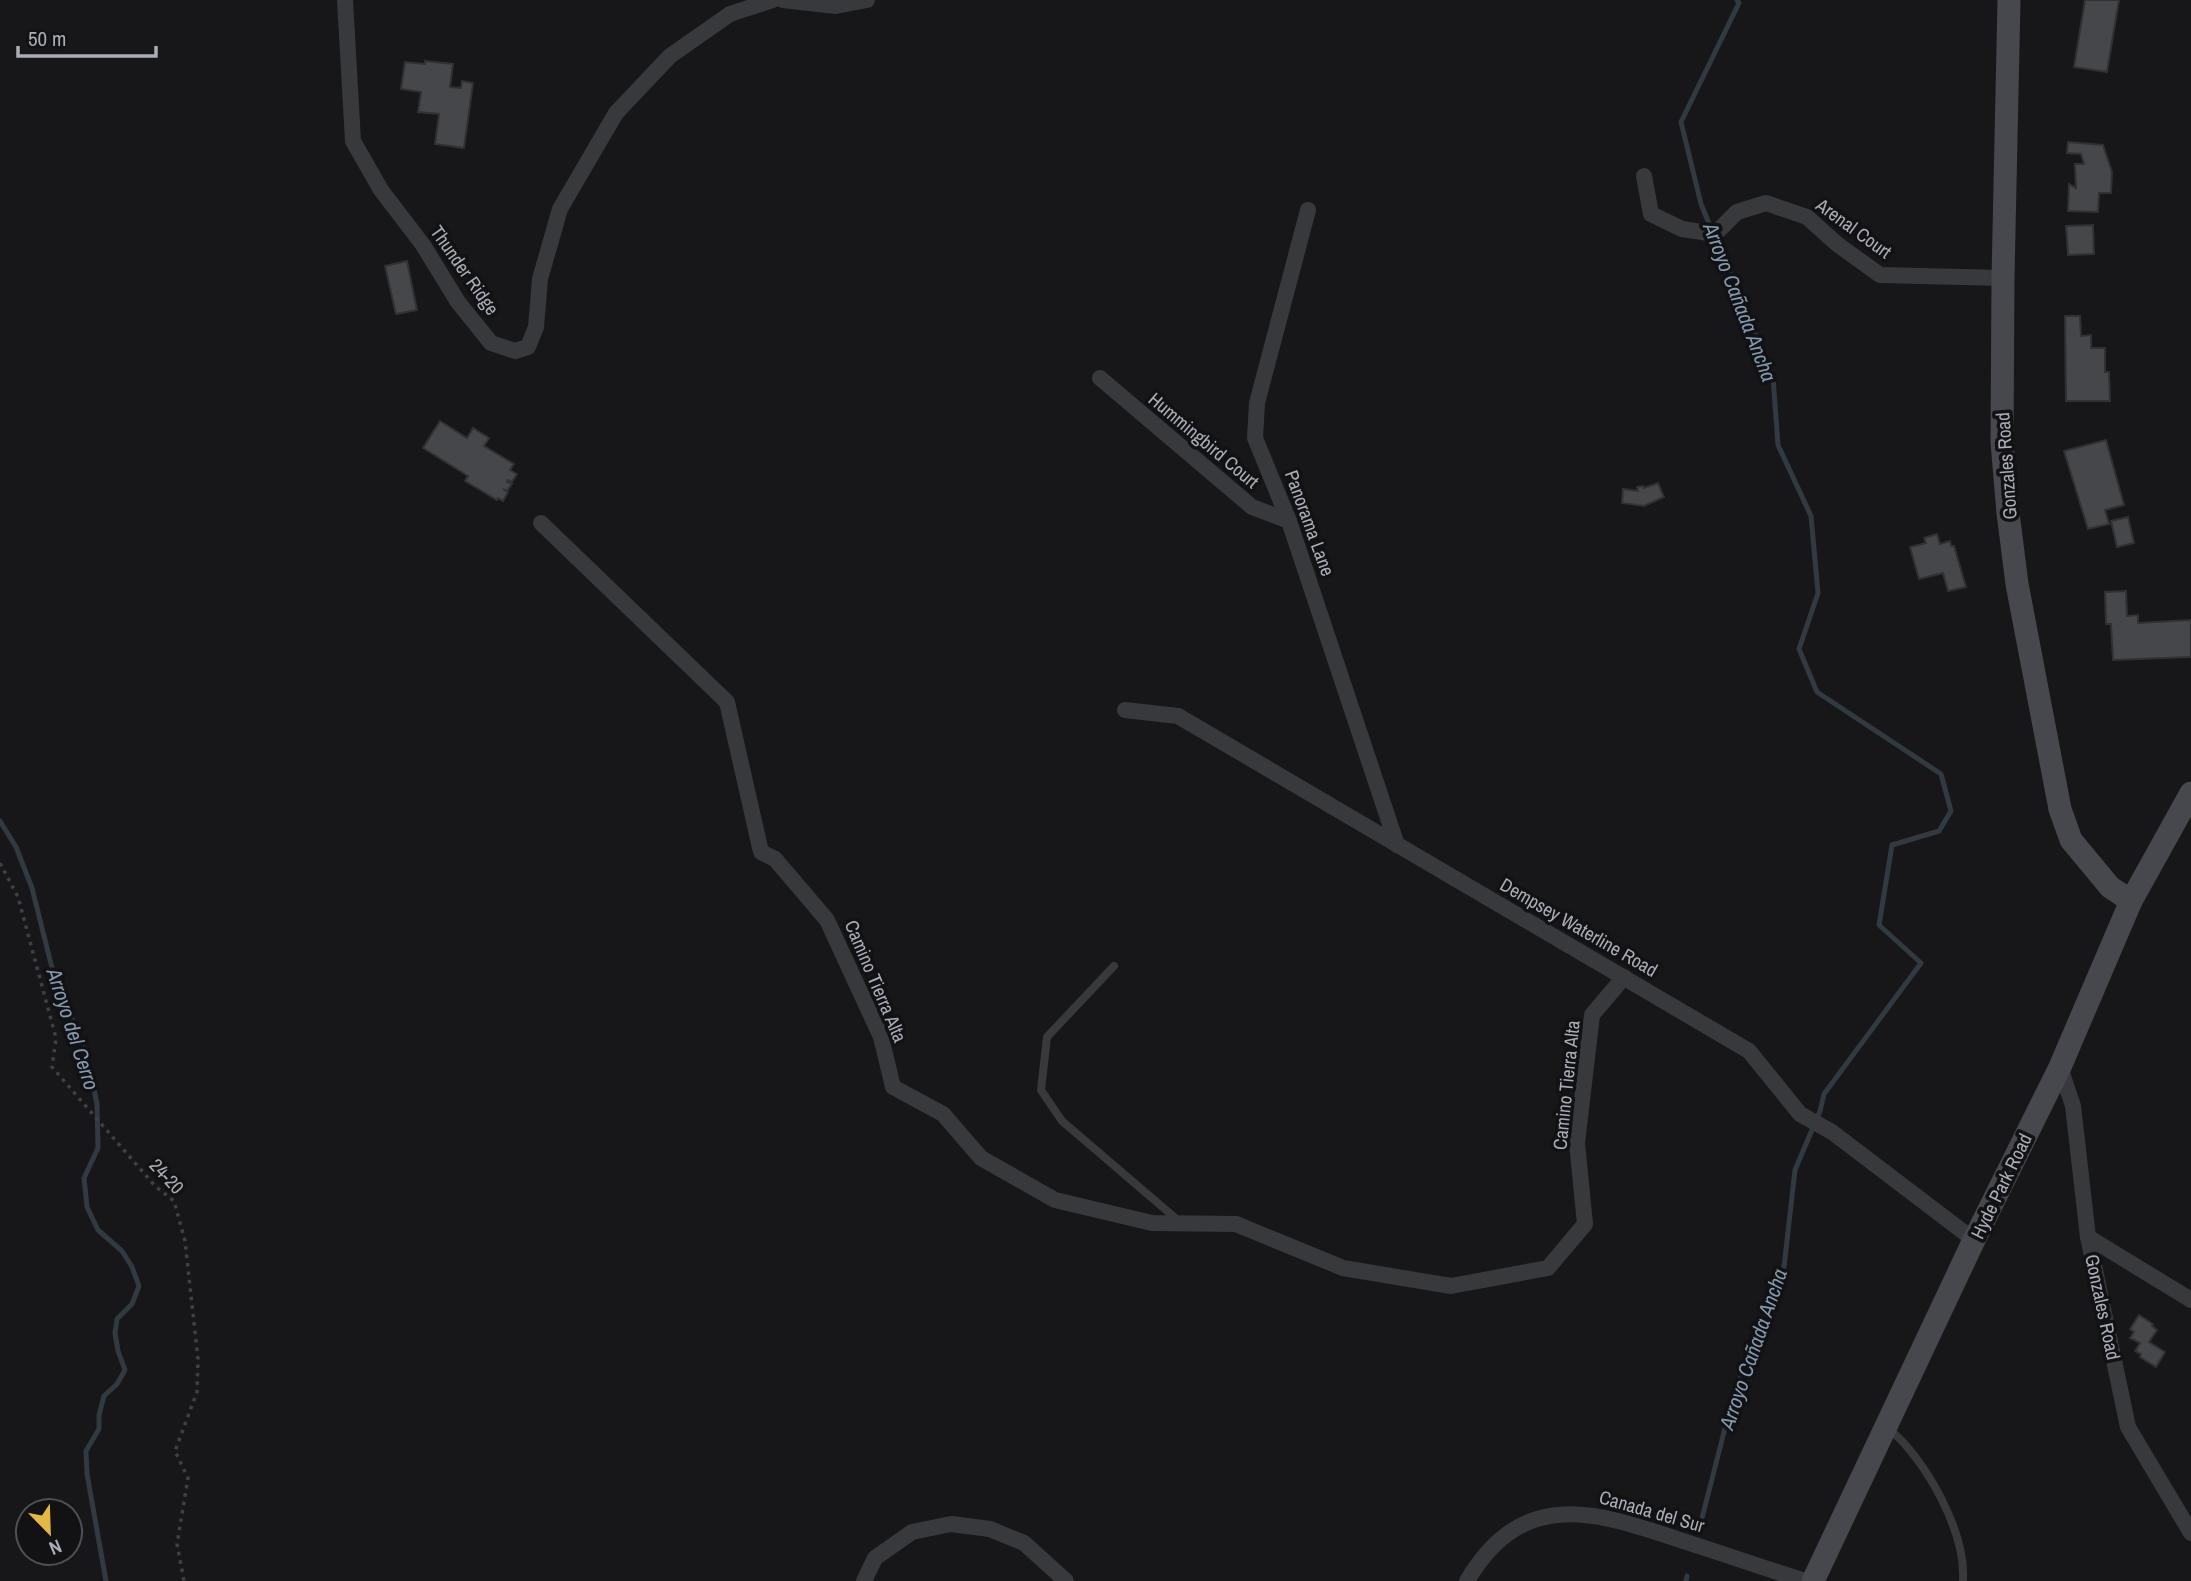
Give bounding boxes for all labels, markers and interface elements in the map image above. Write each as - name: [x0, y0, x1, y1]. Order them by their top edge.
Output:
- scale bar: [18, 14, 156, 58]
- text: 50 m: [28, 24, 66, 53]
- street label: Arenal Court: [1810, 191, 1898, 265]
- water label: Arroyo Cañada Ancha: [1696, 217, 1784, 386]
- street label: Thunder Ridge: [425, 220, 505, 320]
- street label: Hummingbird Court: [1143, 386, 1265, 494]
- street label: Gonzales Road: [1989, 412, 2023, 520]
- street label: Panorama Lane: [1279, 466, 1341, 580]
- street label: Dempsey Waterline Road: [1496, 871, 1662, 983]
- street label: Camino Tierra Alta: [839, 916, 914, 1046]
- water label: Arroyo del Cerro: [39, 963, 106, 1094]
- street label: Camino Tierra Alta: [1546, 1019, 1586, 1151]
- street label: Hyde Park Road: [1964, 1129, 2038, 1243]
- street label: 24-20: [144, 1153, 190, 1199]
- street label: Gonzales Road: [2079, 1252, 2127, 1362]
- water label: Arroyo Cañada Ancha: [1712, 1265, 1794, 1434]
- street label: Canada del Sur: [1596, 1484, 1708, 1539]
- north arrow: [14, 1497, 84, 1567]
- text: N: [45, 1533, 66, 1562]

